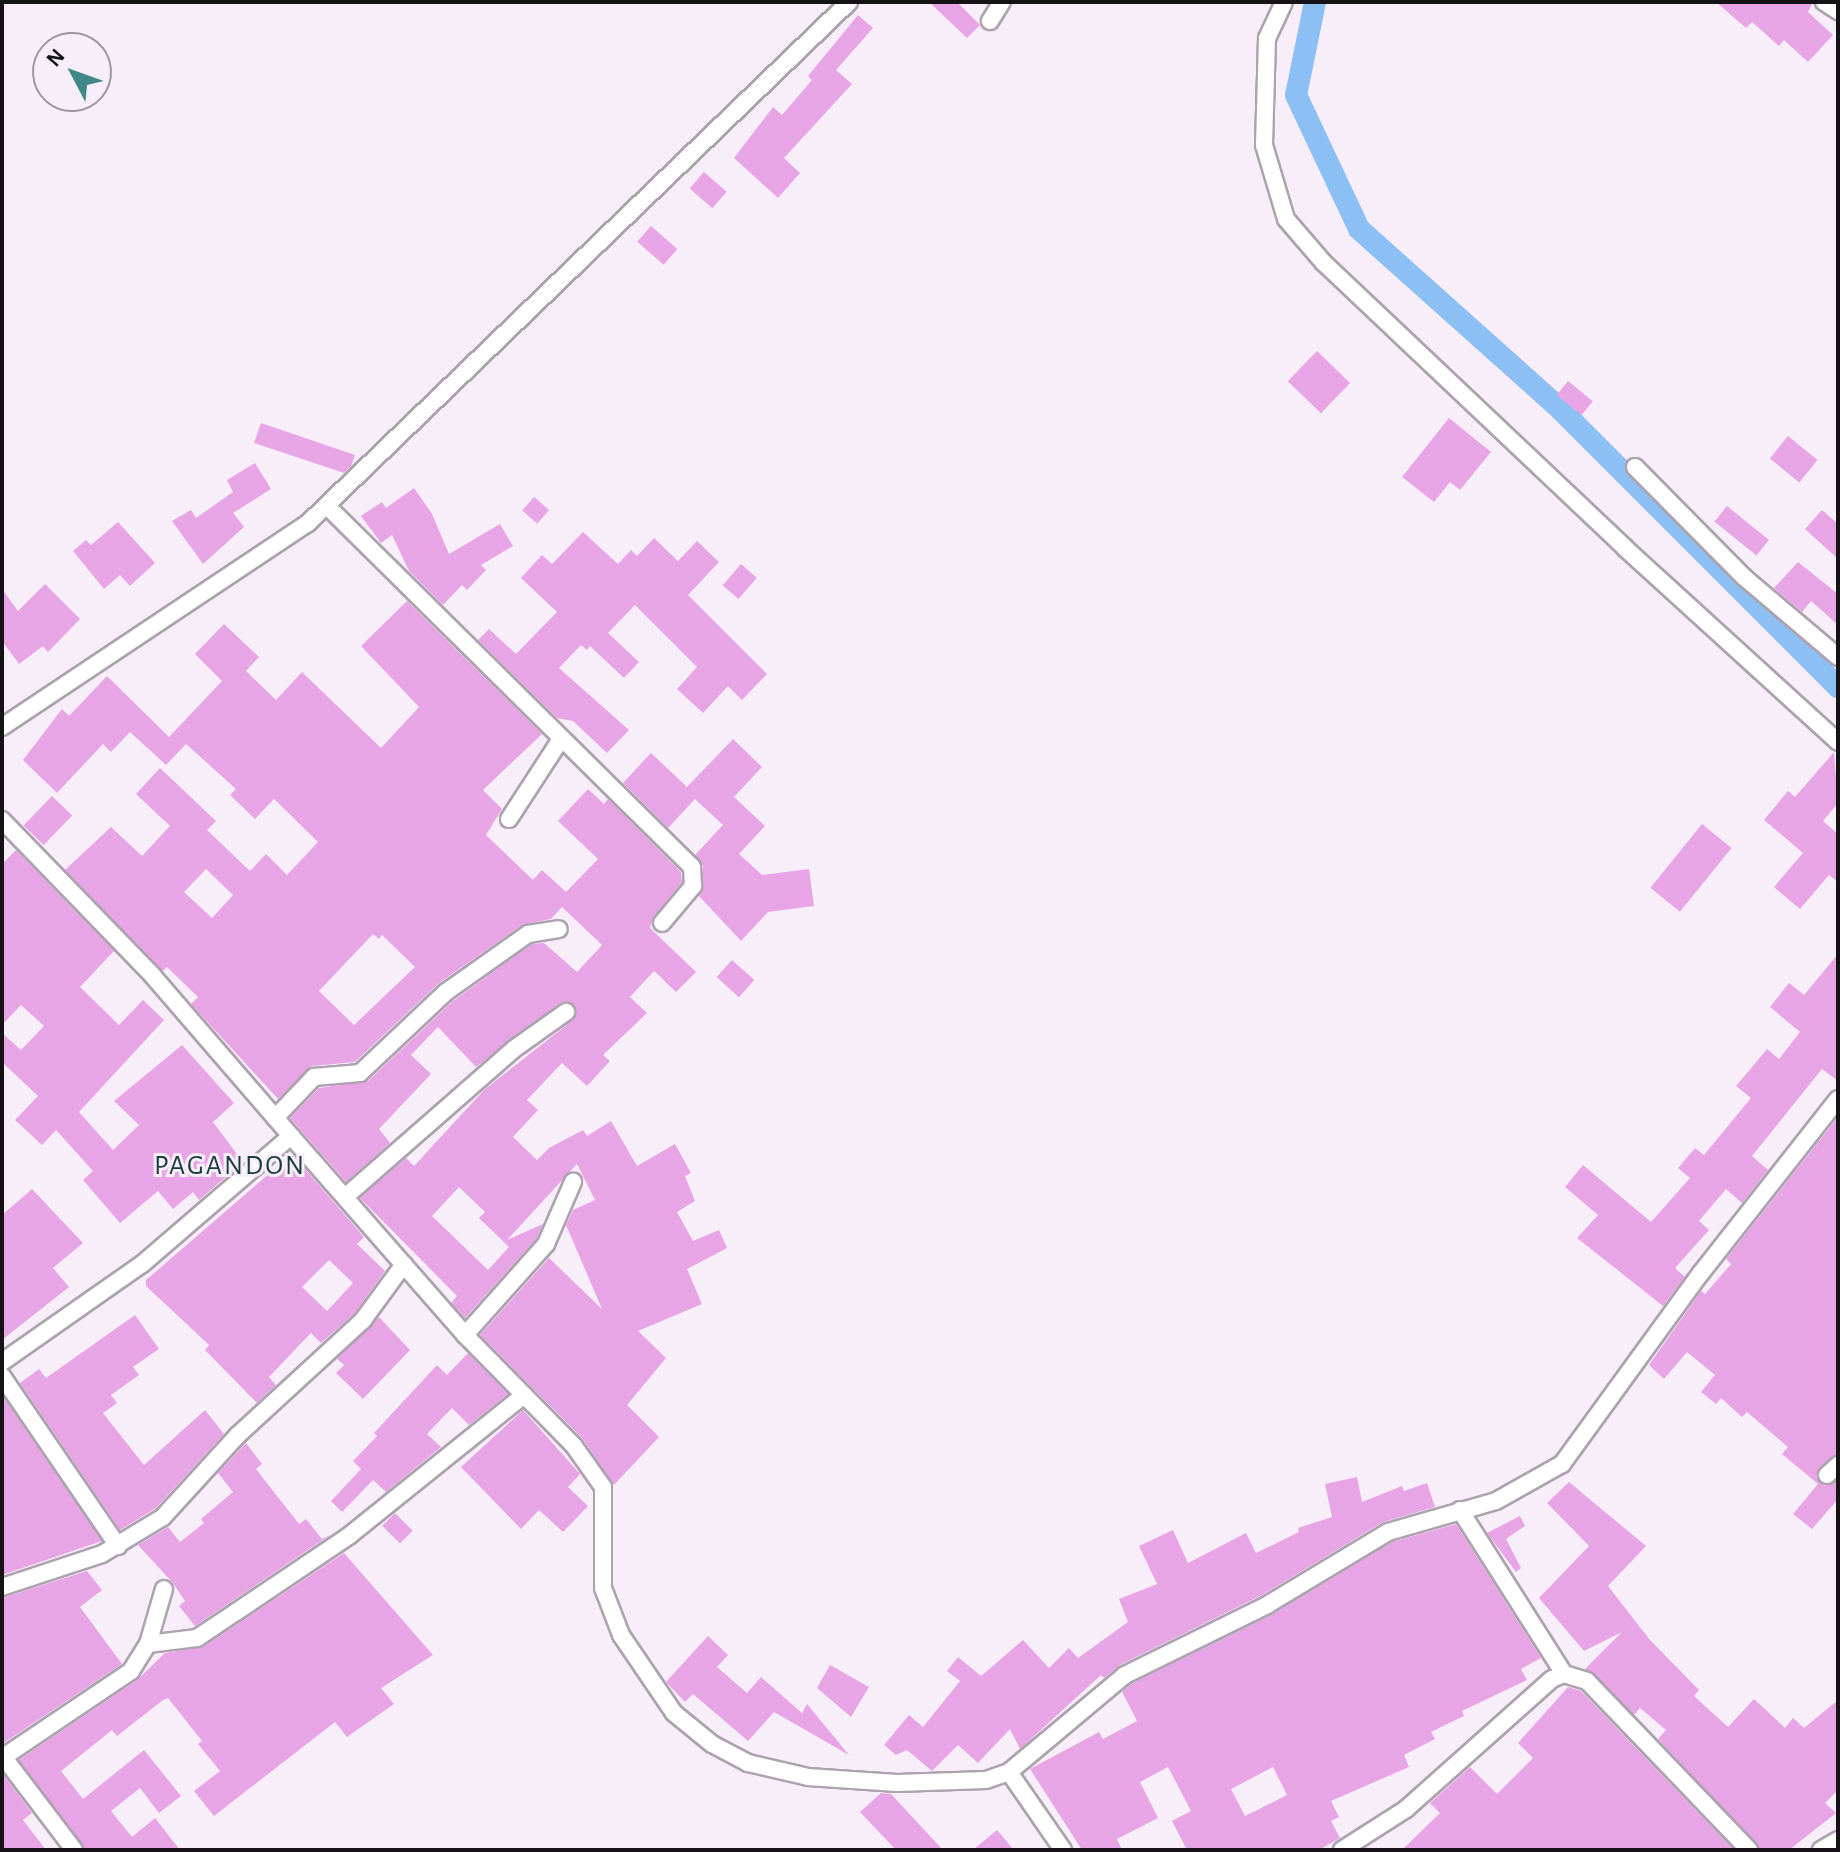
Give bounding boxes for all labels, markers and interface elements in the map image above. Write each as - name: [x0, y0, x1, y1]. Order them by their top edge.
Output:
- north arrow: [32, 32, 112, 112]
- text: N: [42, 45, 69, 71]
- district label: PAGANDON: [154, 1149, 306, 1183]

